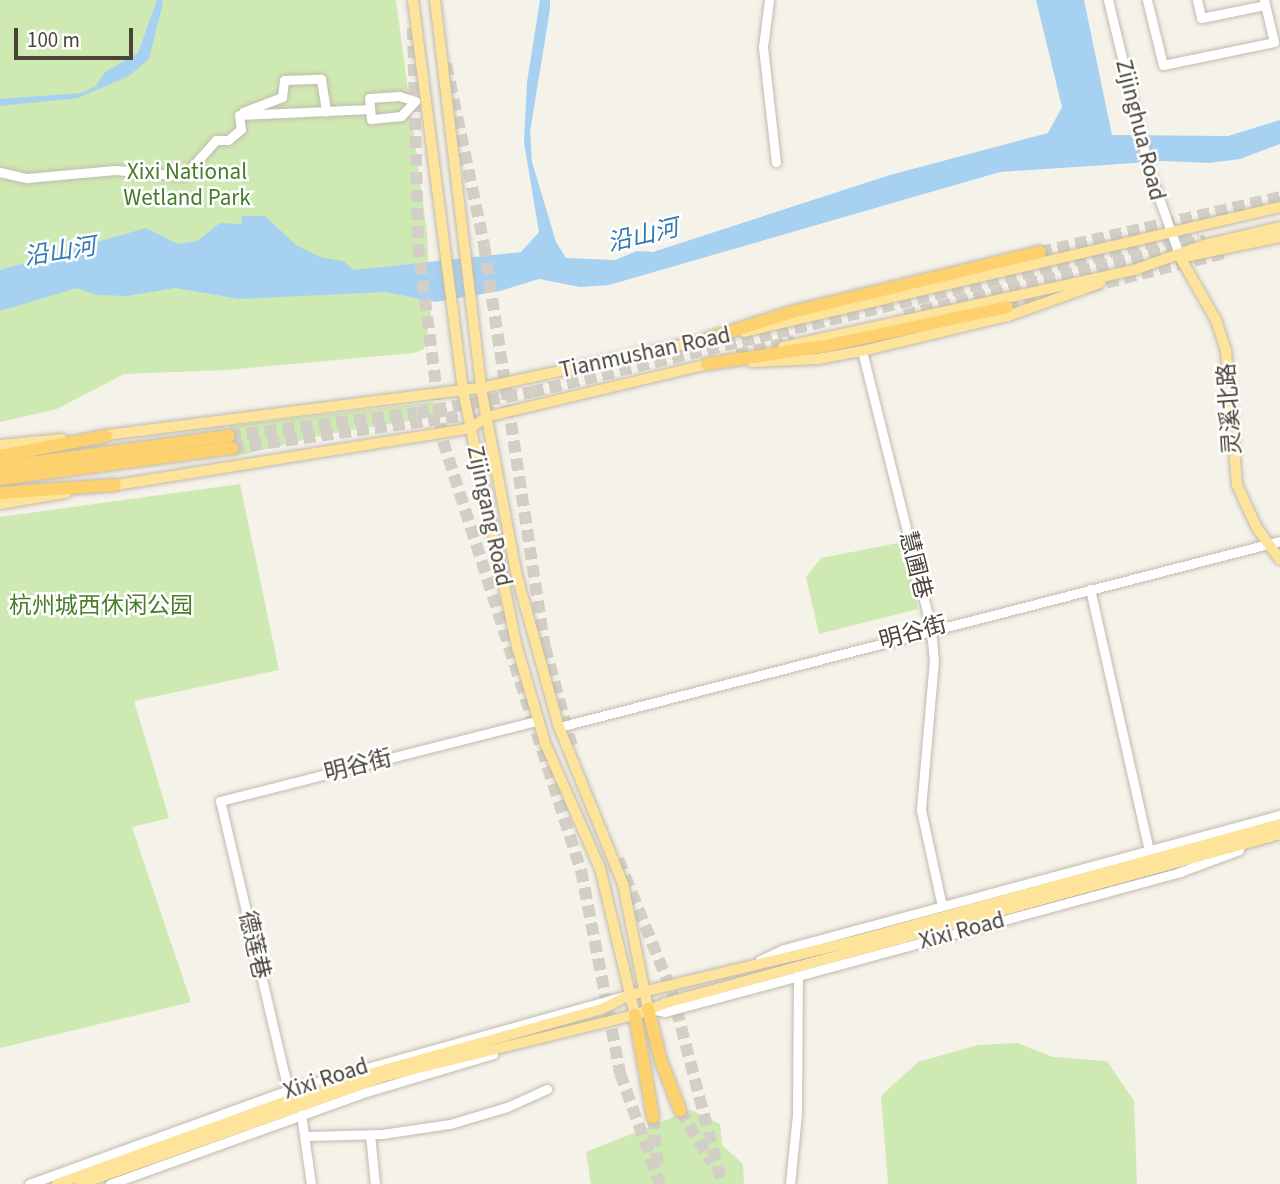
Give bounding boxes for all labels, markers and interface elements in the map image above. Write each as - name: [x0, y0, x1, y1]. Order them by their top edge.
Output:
- scale bar: [18, 14, 136, 58]
- text: 100 m: [27, 25, 80, 55]
- street label: Zijinghua Road: [1109, 57, 1171, 203]
- park label: Xixi National Wetland Park: [123, 158, 251, 212]
- water label: 沿山河: [605, 214, 681, 258]
- water label: 沿山河: [22, 232, 98, 272]
- street label: Tianmushan Road: [557, 321, 733, 385]
- street label: 灵溪北路: [1213, 362, 1247, 456]
- street label: Zijingang Road: [461, 443, 517, 589]
- street label: 慧圃巷: [893, 528, 937, 602]
- park label: 杭州城西休闲公园: [9, 592, 193, 620]
- street label: 明谷街: [876, 611, 950, 655]
- street label: 明谷街: [321, 744, 395, 788]
- street label: Xixi Road: [916, 906, 1008, 956]
- street label: 德莲巷: [233, 908, 275, 982]
- street label: Xixi Road: [280, 1052, 372, 1106]

